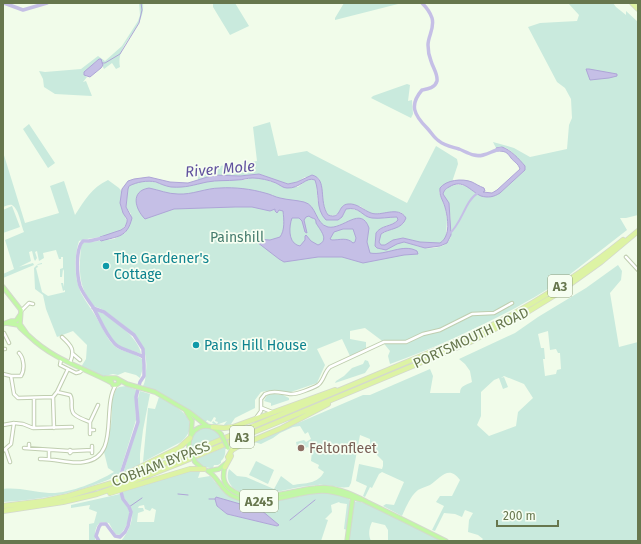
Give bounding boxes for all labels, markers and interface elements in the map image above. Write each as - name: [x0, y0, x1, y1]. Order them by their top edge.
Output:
- water label: River Mole: [184, 157, 256, 181]
- park label: Painshill: [210, 229, 264, 246]
- place label: The Gardener's Cottage: [114, 250, 209, 283]
- marker: The Gardener's Cottage: [101, 261, 111, 271]
- road number: A3: [548, 275, 572, 297]
- street label: PORTSMOUTH ROAD: [411, 304, 531, 372]
- place label: Pains Hill House: [204, 337, 307, 354]
- marker: Pains Hill House: [191, 340, 201, 350]
- road number: A3: [230, 426, 254, 448]
- street label: COBHAM BYPASS: [109, 437, 213, 491]
- place label: Feltonfleet: [309, 440, 378, 457]
- marker: Feltonfleet: [296, 443, 306, 453]
- road number: A245: [240, 490, 278, 512]
- scale bar: [497, 502, 558, 528]
- text: 200 m: [503, 509, 536, 523]

